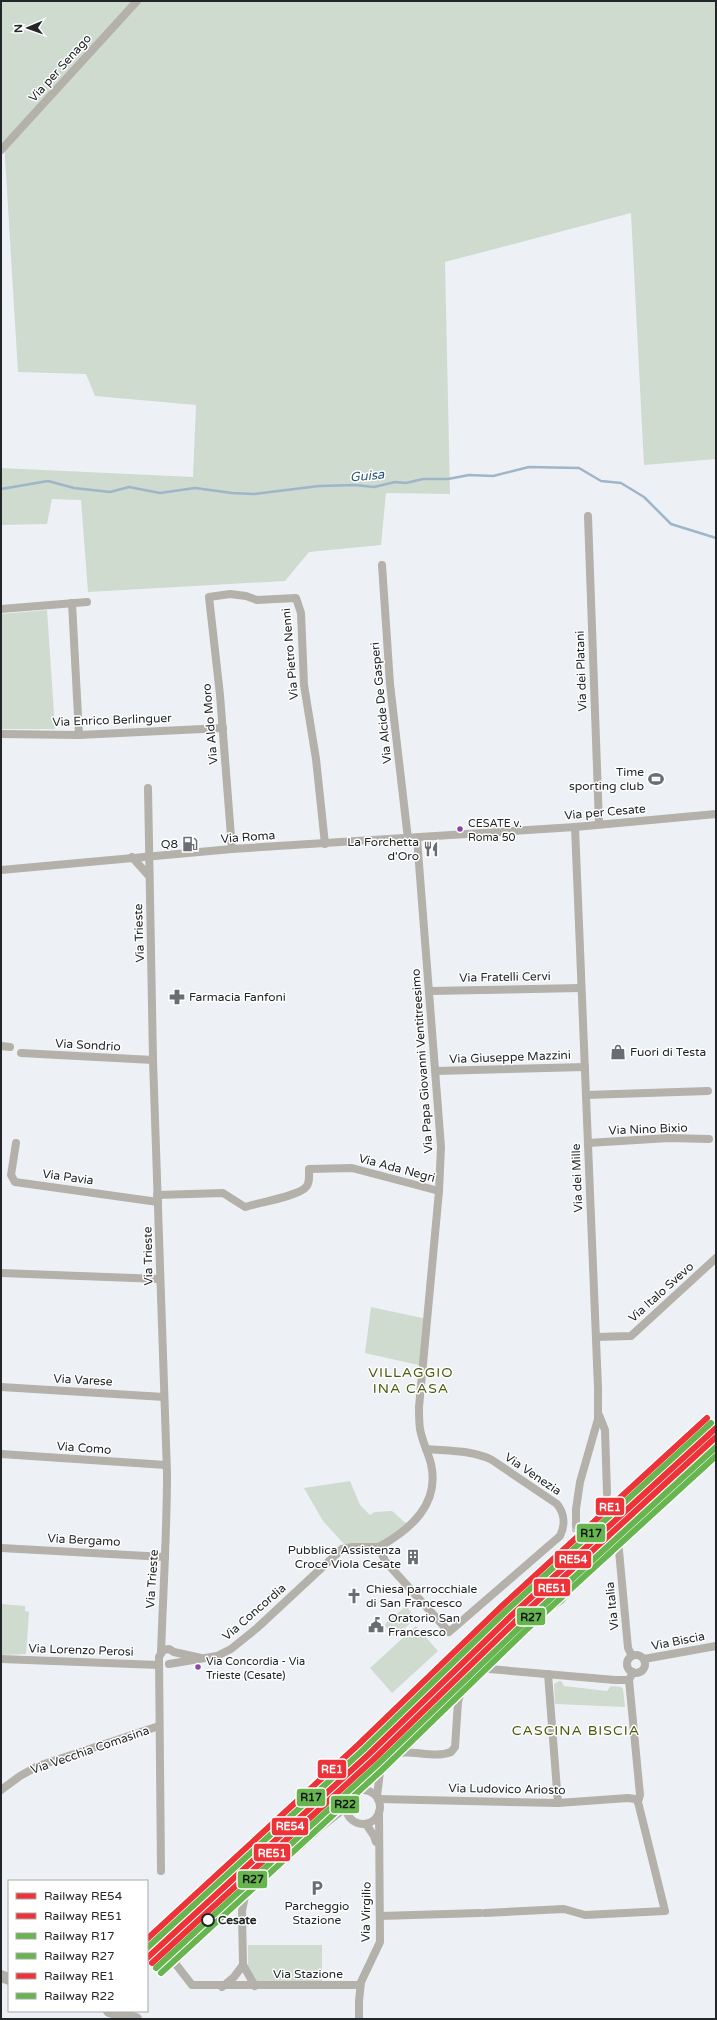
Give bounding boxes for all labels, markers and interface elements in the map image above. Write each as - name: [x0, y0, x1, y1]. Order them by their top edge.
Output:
- north arrow: [8, 8, 48, 48]
- text: N: [12, 24, 25, 33]
- street label: Via per Senago: [26, 31, 94, 105]
- water label: Guisa: [349, 466, 386, 485]
- street label: Via Pietro Nenni: [279, 608, 301, 700]
- street label: Via dei Platani: [573, 630, 589, 712]
- street label: Via Alcide De Gasperi: [368, 642, 394, 764]
- street label: Via Aldo Moro: [199, 683, 221, 765]
- street label: Via Enrico Berlinguer: [52, 711, 172, 729]
- place label: Time sporting club: [569, 765, 644, 793]
- sports icon: Time sporting club: [647, 770, 665, 788]
- street label: Via per Cesate: [564, 801, 647, 823]
- place label: CESATE v. Roma 50: [468, 817, 522, 844]
- marker: CESATE v. Roma 50: [455, 824, 465, 834]
- street label: Via Roma: [220, 828, 276, 846]
- fuel station icon: Q8: [181, 835, 199, 853]
- place label: La Forchetta d'Oro: [347, 835, 419, 863]
- place label: Q8: [161, 837, 178, 851]
- restaurant icon: La Forchetta d'Oro: [422, 840, 440, 858]
- street label: Via Trieste: [131, 903, 147, 963]
- street label: Via Papa Giovanni Ventitreesimo: [409, 968, 435, 1154]
- street label: Via Fratelli Cervi: [459, 969, 551, 985]
- pharmacy icon: Farmacia Fanfoni: [168, 988, 186, 1006]
- place label: Farmacia Fanfoni: [189, 990, 286, 1004]
- street label: Via Sondrio: [55, 1036, 121, 1054]
- shop icon: Fuori di Testa: [609, 1043, 627, 1061]
- place label: Fuori di Testa: [630, 1045, 706, 1059]
- street label: Via Giuseppe Mazzini: [449, 1048, 571, 1066]
- street label: Via Nino Bixio: [608, 1121, 688, 1137]
- street label: Via dei Mille: [569, 1143, 585, 1213]
- street label: Via Ada Negri: [357, 1151, 437, 1185]
- street label: Via Pavia: [42, 1166, 94, 1188]
- street label: Via Trieste: [140, 1226, 156, 1286]
- street label: Via Italo Svevo: [626, 1259, 696, 1325]
- district label: VILLAGGIO INA CASA: [368, 1364, 454, 1397]
- street label: Via Varese: [53, 1371, 113, 1389]
- street label: Via Como: [56, 1439, 112, 1457]
- street label: Via Venezia: [502, 1450, 564, 1498]
- line badge: RE1: [595, 1497, 625, 1516]
- text: RE1: [599, 1501, 621, 1514]
- line badge: R17: [576, 1523, 606, 1543]
- text: R17: [580, 1527, 602, 1540]
- street label: Via Bergamo: [47, 1531, 121, 1549]
- place label: Pubblica Assistenza Croce Viola Cesate: [288, 1543, 401, 1571]
- building icon: Pubblica Assistenza Croce Viola Cesate: [404, 1548, 422, 1566]
- street label: Via Trieste: [143, 1549, 161, 1609]
- line badge: RE54: [554, 1550, 592, 1569]
- text: RE54: [559, 1553, 587, 1566]
- line badge: RE51: [533, 1578, 571, 1597]
- street label: Via Concordia: [220, 1581, 288, 1643]
- street label: Via Italia: [603, 1581, 621, 1631]
- place label: Chiesa parrocchiale di San Francesco: [366, 1582, 477, 1610]
- text: RE51: [538, 1582, 566, 1595]
- church icon: Chiesa parrocchiale di San Francesco: [345, 1587, 363, 1605]
- line badge: R27: [516, 1607, 546, 1626]
- place label: Oratorio San Francesco: [388, 1611, 460, 1639]
- text: R27: [520, 1611, 542, 1624]
- public building icon: Oratorio San Francesco: [367, 1616, 385, 1634]
- street label: Via Biscia: [650, 1629, 706, 1653]
- street label: Via Lorenzo Perosi: [28, 1641, 134, 1659]
- place label: Via Concordia - Via Trieste (Cesate): [206, 1655, 305, 1682]
- marker: Via Concordia - Via Trieste (Cesate): [193, 1662, 203, 1672]
- district label: CASCINA BISCIA: [512, 1722, 640, 1739]
- street label: Via Vecchia Comasina: [29, 1723, 151, 1777]
- line badge: RE1: [317, 1759, 347, 1779]
- text: RE1: [321, 1763, 343, 1776]
- street label: Via Ludovico Ariosto: [448, 1781, 566, 1797]
- line badge: R17: [296, 1788, 326, 1807]
- text: R17: [300, 1791, 322, 1804]
- line badge: R22: [330, 1795, 360, 1814]
- text: R22: [334, 1798, 356, 1811]
- line badge: RE54: [271, 1817, 309, 1836]
- text: RE54: [276, 1820, 304, 1833]
- line badge: RE51: [253, 1843, 291, 1862]
- text: RE51: [258, 1847, 286, 1860]
- line badge: R27: [237, 1870, 268, 1889]
- text: R27: [242, 1873, 264, 1886]
- parking icon: Parcheggio Stazione: [308, 1879, 326, 1897]
- legend: [8, 1880, 148, 2012]
- street label: Via Virgilio: [358, 1882, 374, 1942]
- text: Railway RE54: [44, 1889, 123, 1903]
- place label: Parcheggio Stazione: [285, 1899, 349, 1927]
- text: Railway RE51: [44, 1909, 122, 1923]
- marker: Cesate: [201, 1913, 215, 1927]
- place label: Cesate: [218, 1913, 257, 1927]
- text: Railway R17: [44, 1929, 115, 1943]
- text: Railway R27: [44, 1949, 115, 1963]
- street label: Via Stazione: [273, 1967, 343, 1981]
- text: Railway RE1: [44, 1969, 115, 1983]
- text: Railway R22: [44, 1989, 115, 2003]

